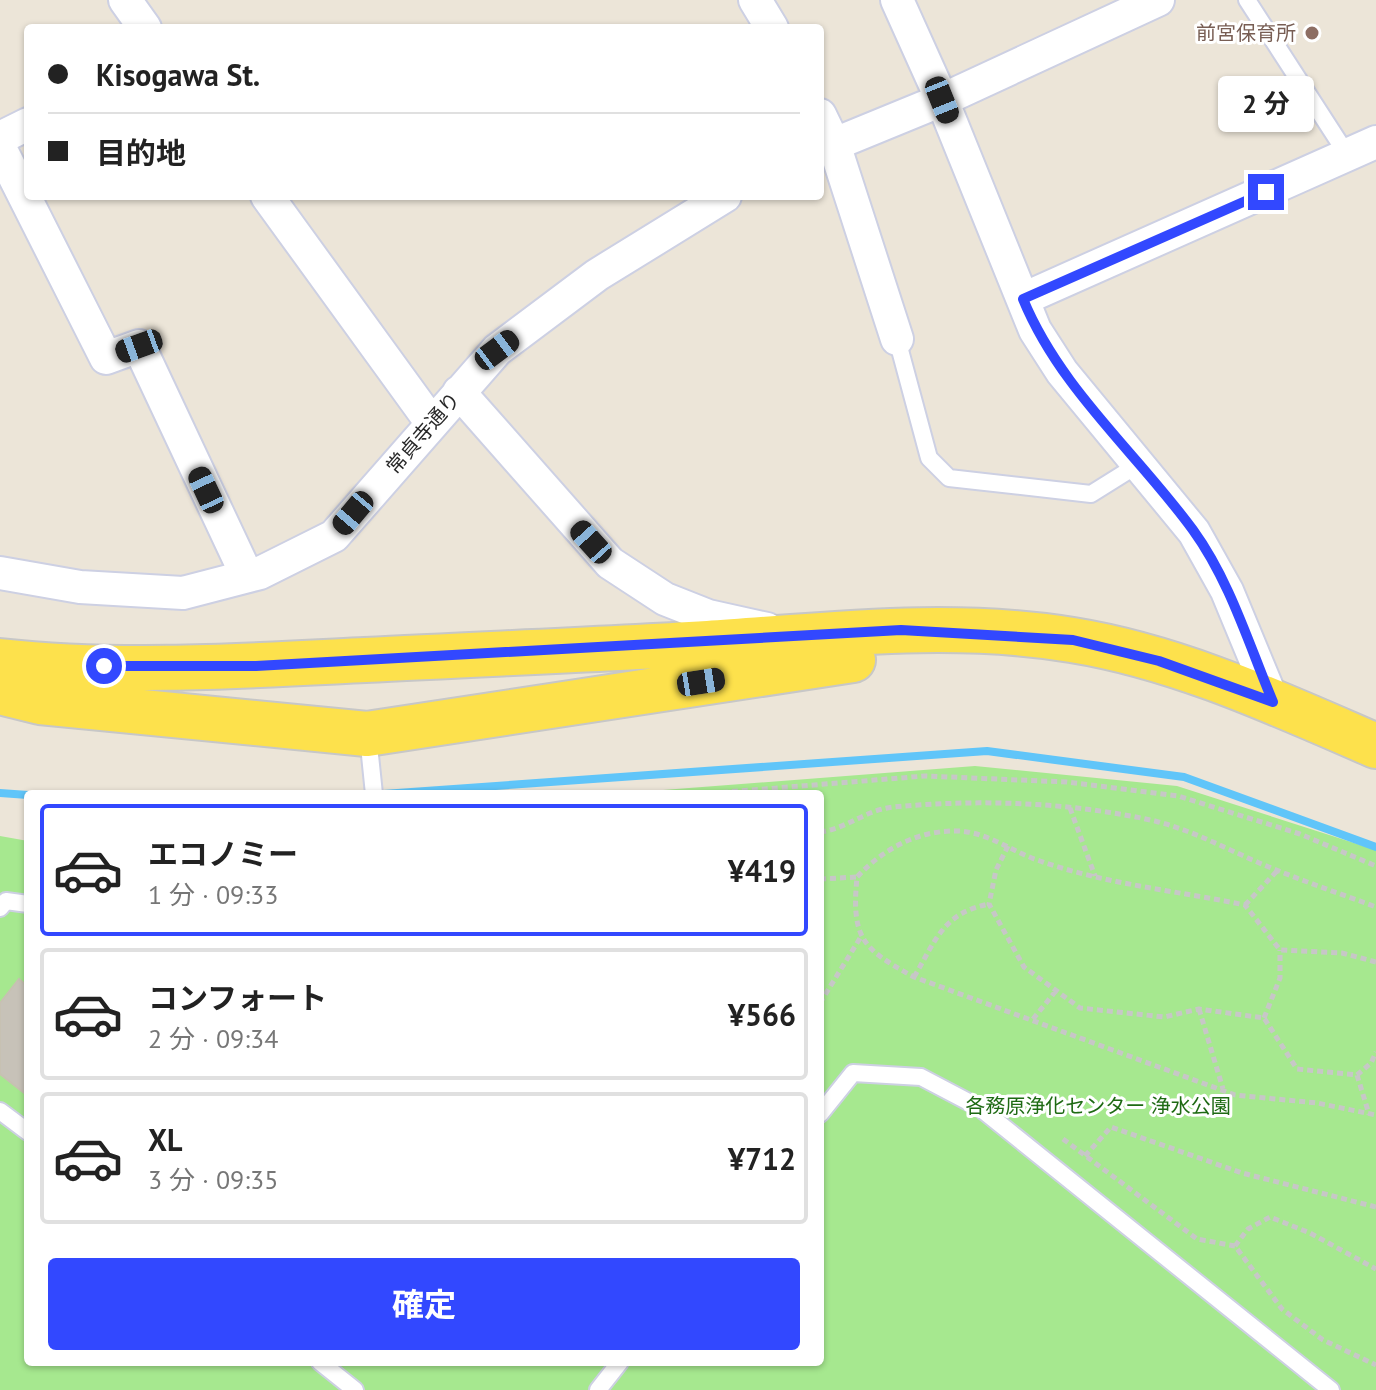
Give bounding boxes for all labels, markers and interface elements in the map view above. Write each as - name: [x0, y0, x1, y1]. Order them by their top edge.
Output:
- place label: 前宮保育所: [1196, 20, 1296, 46]
- marker: 前宮保育所: [1303, 24, 1321, 42]
- text: Kisogawa St.: [96, 55, 260, 94]
- car: [922, 73, 962, 127]
- callout: 2 分: [1218, 76, 1314, 132]
- text: 2 分: [1242, 87, 1290, 120]
- text: 目的地: [96, 133, 186, 172]
- route end: [1248, 174, 1284, 210]
- car: [471, 326, 523, 374]
- car: [112, 327, 166, 365]
- street label: 常貞寺通り: [380, 387, 466, 479]
- car: [185, 463, 227, 517]
- car: [328, 487, 378, 539]
- car: [566, 516, 616, 568]
- route start: [86, 648, 122, 684]
- car: [675, 666, 727, 698]
- icon: car: [52, 834, 124, 906]
- text: エコノミー: [148, 834, 298, 873]
- text: ¥419: [728, 851, 796, 890]
- text: 1 分 · 09:33: [148, 878, 278, 911]
- icon: car: [52, 978, 124, 1050]
- text: コンフォート: [148, 978, 327, 1017]
- text: ¥566: [728, 995, 796, 1034]
- text: 2 分 · 09:34: [148, 1022, 278, 1055]
- park label: 各務原浄化センター 浄水公園: [965, 1093, 1231, 1119]
- text: XL: [148, 1120, 182, 1159]
- icon: car: [52, 1122, 124, 1194]
- text: ¥712: [728, 1139, 796, 1178]
- text: 3 分 · 09:35: [148, 1163, 278, 1196]
- button: 確定: [48, 1258, 800, 1350]

